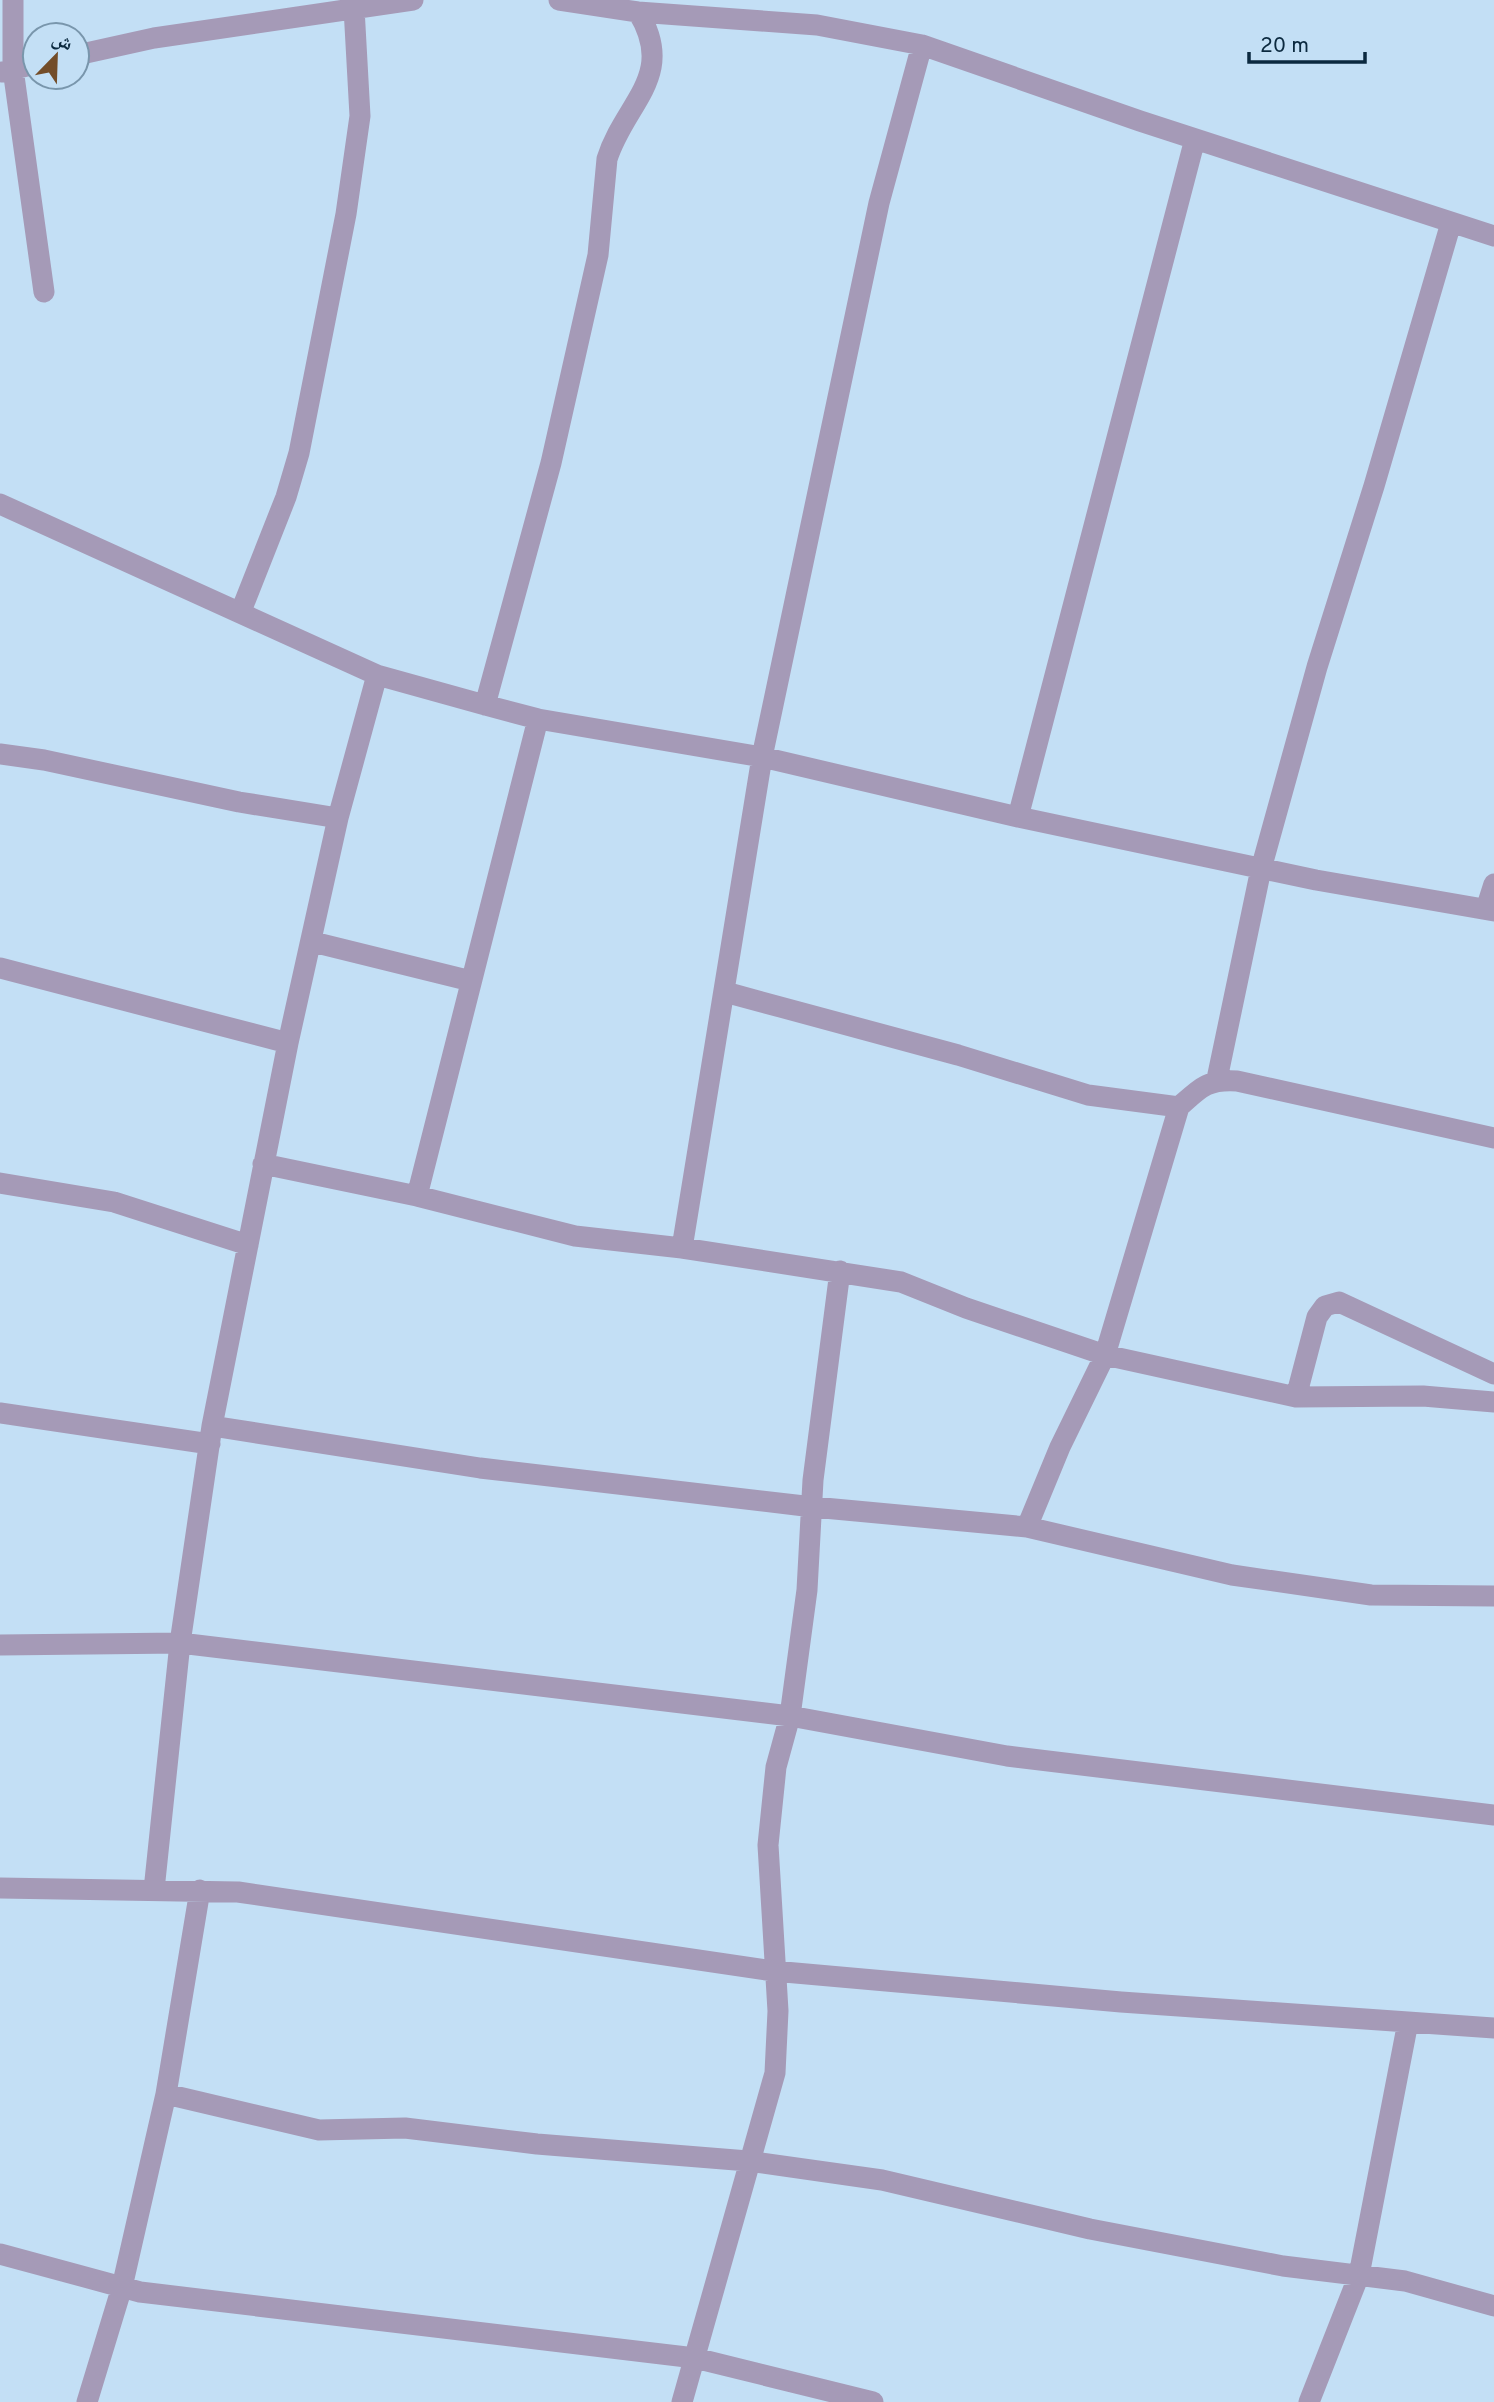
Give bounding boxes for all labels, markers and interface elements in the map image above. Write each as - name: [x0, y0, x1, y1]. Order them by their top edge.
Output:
- north arrow: [21, 21, 91, 91]
- scale bar: [1249, 21, 1364, 65]
- text: ش: [48, 27, 76, 57]
- text: 20 m: [1260, 33, 1309, 60]

